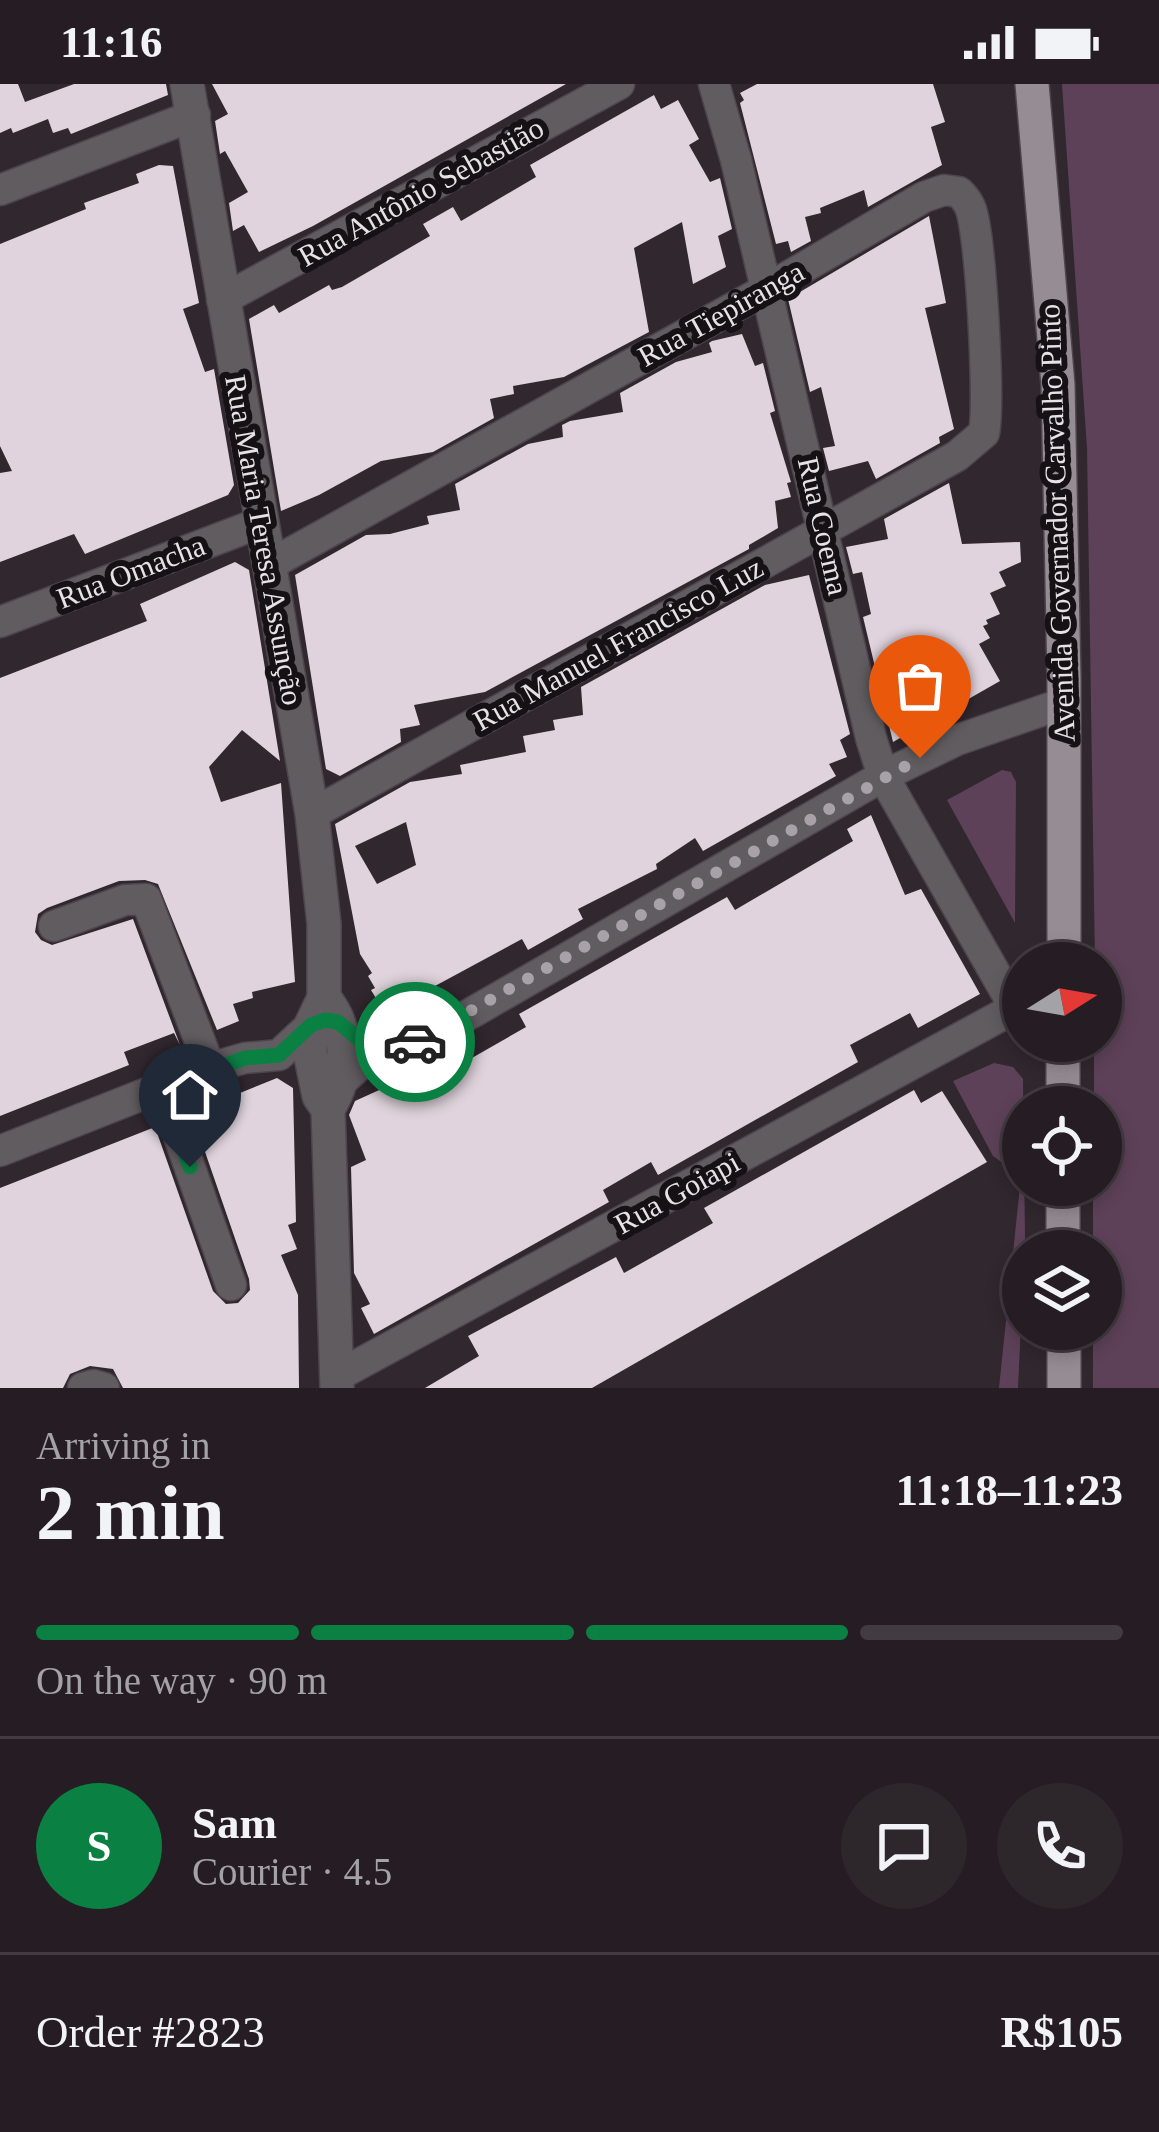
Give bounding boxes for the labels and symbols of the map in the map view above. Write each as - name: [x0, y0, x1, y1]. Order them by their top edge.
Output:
- street label: Rua Antônio Sebastião: [293, 110, 549, 273]
- street label: Rua Tiepiranga: [632, 254, 809, 373]
- street label: Avenida Governador Carvalho Pinto: [1032, 303, 1081, 743]
- street label: Rua Maria Teresa Assunção: [219, 372, 310, 708]
- street label: Rua Coema: [792, 454, 855, 598]
- street label: Rua Omacha: [52, 528, 209, 615]
- street label: Rua Manuel Francisco Luz: [467, 550, 768, 737]
- pin: [869, 635, 971, 758]
- north arrow: [1002, 942, 1122, 1062]
- courier: [355, 982, 475, 1102]
- pin: [139, 1044, 241, 1167]
- street label: Rua Goiapi: [609, 1145, 745, 1240]

